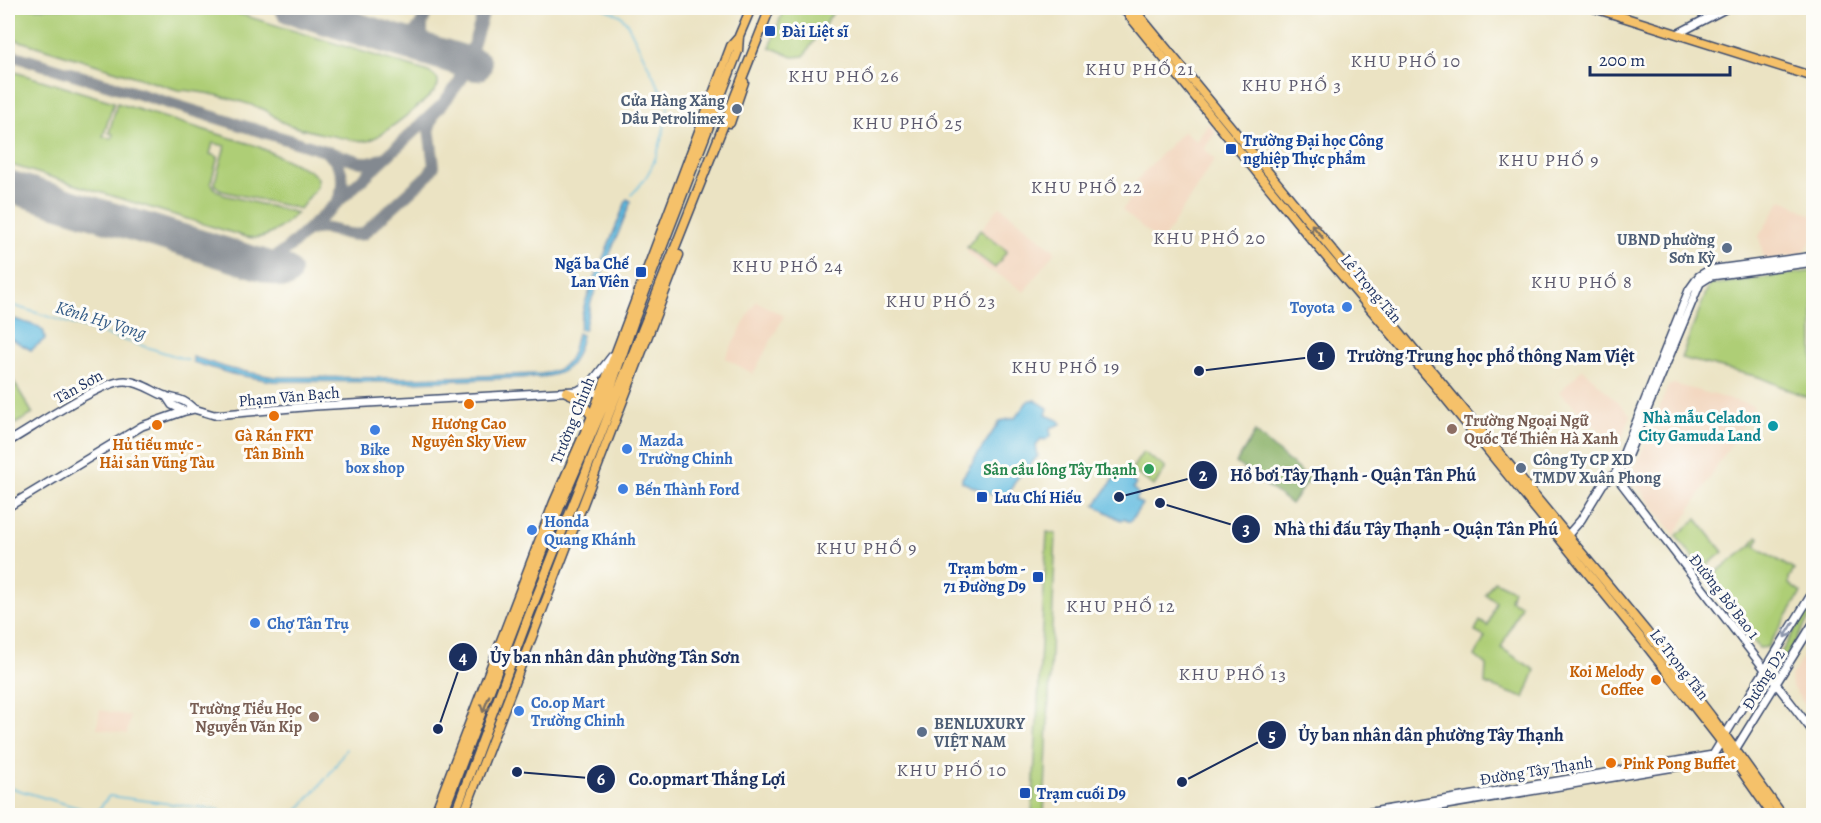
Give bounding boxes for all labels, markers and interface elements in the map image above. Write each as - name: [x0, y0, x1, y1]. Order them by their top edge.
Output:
- place label: Đài Liệt sĩ: [782, 21, 850, 43]
- marker: Đài Liệt sĩ: [763, 24, 777, 38]
- scale bar: [1590, 39, 1730, 77]
- text: 200 m: [1599, 48, 1645, 72]
- district label: KHU PHỐ 10: [1351, 49, 1461, 73]
- district label: KHU PHỐ 21: [1085, 57, 1195, 81]
- district label: KHU PHỐ 26: [788, 64, 900, 88]
- district label: KHU PHỐ 3: [1241, 73, 1343, 97]
- place label: Cửa Hàng Xăng Dầu Petrolimex: [621, 90, 726, 130]
- marker: Cửa Hàng Xăng Dầu Petrolimex: [730, 102, 744, 116]
- district label: KHU PHỐ 25: [852, 111, 964, 135]
- place label: Trường Đại học Công nghiệp Thực phẩm: [1243, 130, 1384, 170]
- marker: Trường Đại học Công nghiệp Thực phẩm: [1224, 142, 1238, 156]
- district label: KHU PHỐ 9: [1498, 148, 1600, 172]
- district label: KHU PHỐ 22: [1031, 175, 1143, 199]
- one-way arrow: [1310, 223, 1323, 239]
- district label: KHU PHỐ 20: [1153, 226, 1267, 250]
- place label: UBND phường Sơn Kỳ: [1617, 229, 1716, 269]
- marker: UBND phường Sơn Kỳ: [1720, 241, 1734, 255]
- street label: Lê Trọng Tấn: [1336, 249, 1407, 328]
- place label: Ngã ba Chế Lan Viên: [554, 253, 630, 293]
- district label: KHU PHỐ 24: [732, 254, 844, 278]
- marker: Ngã ba Chế Lan Viên: [634, 265, 648, 279]
- district label: KHU PHỐ 8: [1531, 270, 1633, 294]
- district label: KHU PHỐ 23: [885, 289, 997, 313]
- water label: Kênh Hy Vọng: [53, 295, 149, 345]
- place label: Toyota: [1290, 297, 1335, 319]
- marker: Toyota: [1340, 300, 1354, 314]
- callout: Trường Trung học phổ thông Nam Việt: [1306, 338, 1647, 374]
- text: 1: [1318, 344, 1325, 368]
- text: Trường Trung học phổ thông Nam Việt: [1347, 344, 1635, 368]
- district label: KHU PHỐ 19: [1011, 355, 1121, 379]
- street label: Tân Sơn: [50, 364, 107, 409]
- street label: Trường Chinh: [546, 373, 600, 467]
- street label: Phạm Văn Bạch: [238, 382, 341, 412]
- marker: Hương Cao Nguyên Sky View: [462, 397, 476, 411]
- place label: Nhà mẫu Celadon City Gamuda Land: [1638, 407, 1761, 447]
- marker: Gà Rán FKT Tân Bình: [267, 409, 281, 423]
- place label: Trường Ngoại Ngữ Quốc Tế Thiên Hà Xanh: [1464, 410, 1619, 450]
- place label: Hương Cao Nguyên Sky View: [412, 413, 527, 453]
- marker: Hủ tiếu mực - Hải sản Vũng Tàu: [150, 418, 164, 432]
- marker: Nhà mẫu Celadon City Gamuda Land: [1766, 419, 1780, 433]
- marker: Trường Ngoại Ngữ Quốc Tế Thiên Hà Xanh: [1445, 422, 1459, 436]
- marker: Bike box shop: [368, 423, 382, 437]
- place label: Gà Rán FKT Tân Bình: [235, 425, 313, 465]
- place label: Mazda Trường Chinh: [639, 430, 733, 470]
- place label: Hủ tiếu mực - Hải sản Vũng Tàu: [99, 434, 215, 474]
- place label: Bike box shop: [345, 439, 405, 479]
- marker: Mazda Trường Chinh: [620, 442, 634, 456]
- place label: Công Ty CP XD TMDV Xuân Phong: [1533, 449, 1662, 489]
- callout: Hồ bơi Tây Thạnh - Quận Tân Phú: [1188, 457, 1488, 493]
- place label: Sân cầu lông Tây Thạnh: [983, 459, 1137, 481]
- marker: Công Ty CP XD TMDV Xuân Phong: [1514, 461, 1528, 475]
- marker: Sân cầu lông Tây Thạnh: [1142, 462, 1156, 476]
- text: 2: [1199, 463, 1208, 487]
- text: Hồ bơi Tây Thạnh - Quận Tân Phú: [1230, 463, 1476, 487]
- place label: Bến Thành Ford: [635, 479, 740, 501]
- marker: Bến Thành Ford: [616, 482, 630, 496]
- place label: Lưu Chí Hiếu: [994, 487, 1082, 509]
- marker: Lưu Chí Hiếu: [975, 490, 989, 504]
- place label: Honda Quang Khánh: [544, 511, 636, 551]
- callout: Nhà thi đấu Tây Thạnh - Quận Tân Phú: [1231, 511, 1570, 547]
- text: 3: [1242, 517, 1250, 541]
- text: Nhà thi đấu Tây Thạnh - Quận Tân Phú: [1274, 517, 1558, 541]
- marker: Honda Quang Khánh: [525, 523, 539, 537]
- district label: KHU PHỐ 9: [816, 536, 918, 560]
- street label: Đường Bờ Bao 1: [1684, 549, 1765, 644]
- place label: Trạm bơm - 71 Đường D9: [943, 558, 1026, 598]
- marker: Trạm bơm - 71 Đường D9: [1031, 570, 1045, 584]
- district label: KHU PHỐ 12: [1066, 594, 1176, 618]
- place label: Chợ Tân Trụ: [267, 613, 349, 635]
- marker: Chợ Tân Trụ: [248, 616, 262, 630]
- one-way arrow: [1783, 621, 1795, 638]
- street label: Lê Trọng Tấn: [1644, 624, 1714, 705]
- callout: Ủy ban nhân dân phường Tân Sơn: [448, 639, 752, 675]
- text: 4: [459, 645, 468, 669]
- text: Ủy ban nhân dân phường Tân Sơn: [490, 645, 740, 669]
- street label: Đường D2: [1737, 645, 1791, 714]
- place label: Koi Melody Coffee: [1569, 661, 1645, 701]
- district label: KHU PHỐ 13: [1179, 662, 1287, 686]
- marker: Koi Melody Coffee: [1649, 673, 1663, 687]
- place label: Co.op Mart Trường Chinh: [531, 692, 625, 732]
- one-way arrow: [479, 694, 490, 712]
- place label: Trường Tiểu Học Nguyễn Văn Kip: [190, 698, 302, 738]
- marker: Co.op Mart Trường Chinh: [512, 704, 526, 718]
- marker: Trường Tiểu Học Nguyễn Văn Kip: [307, 710, 321, 724]
- place label: BENLUXURY VIỆT NAM: [933, 713, 1025, 753]
- callout: Ủy ban nhân dân phường Tây Thạnh: [1257, 717, 1576, 753]
- text: 5: [1268, 723, 1276, 747]
- text: Ủy ban nhân dân phường Tây Thạnh: [1298, 723, 1564, 747]
- marker: BENLUXURY VIỆT NAM: [915, 725, 929, 739]
- street label: Đường Tây Thạnh: [1478, 751, 1595, 791]
- place label: Pink Pong Buffet: [1623, 753, 1736, 775]
- marker: Pink Pong Buffet: [1604, 756, 1618, 770]
- district label: KHU PHỐ 10: [897, 758, 1007, 782]
- callout: Co.opmart Thắng Lợi: [586, 761, 797, 797]
- text: 6: [597, 767, 605, 791]
- text: Co.opmart Thắng Lợi: [628, 767, 786, 791]
- place label: Trạm cuối D9: [1037, 783, 1126, 805]
- marker: Trạm cuối D9: [1018, 786, 1032, 800]

